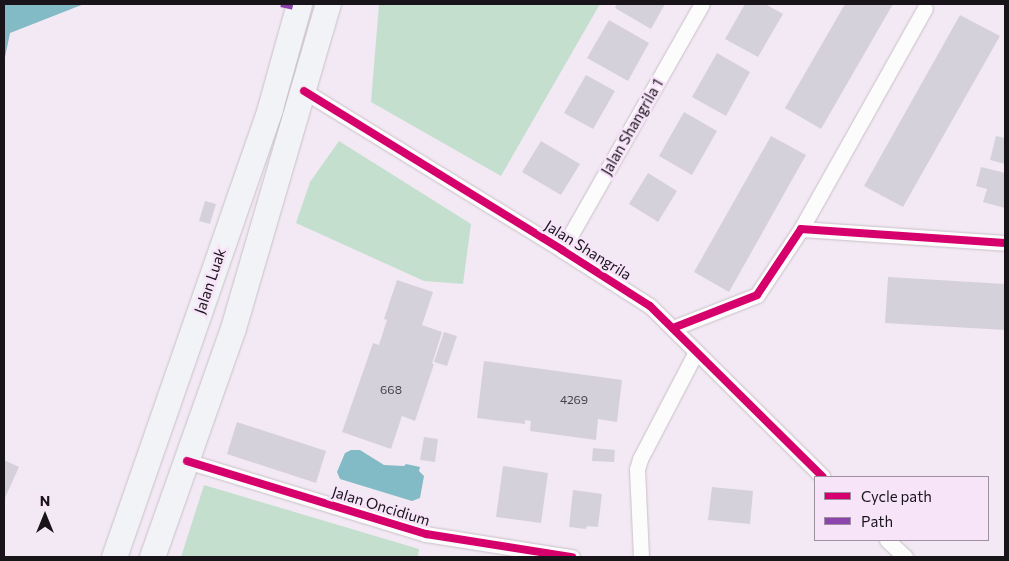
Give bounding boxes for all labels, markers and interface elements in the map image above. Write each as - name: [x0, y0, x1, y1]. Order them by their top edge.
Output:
- street label: Jalan Shangrila 1: [597, 76, 667, 178]
- street label: Jalan Shangrila: [541, 216, 635, 284]
- street label: Jalan Luak: [190, 246, 230, 316]
- house number: 668: [380, 383, 402, 397]
- house number: 4269: [560, 393, 588, 407]
- legend: [814, 476, 989, 541]
- street label: Jalan Oncidium: [330, 483, 432, 529]
- text: Cycle path: [861, 487, 932, 505]
- north arrow: [20, 491, 70, 541]
- text: N: [40, 492, 50, 509]
- text: Path: [861, 512, 893, 530]

